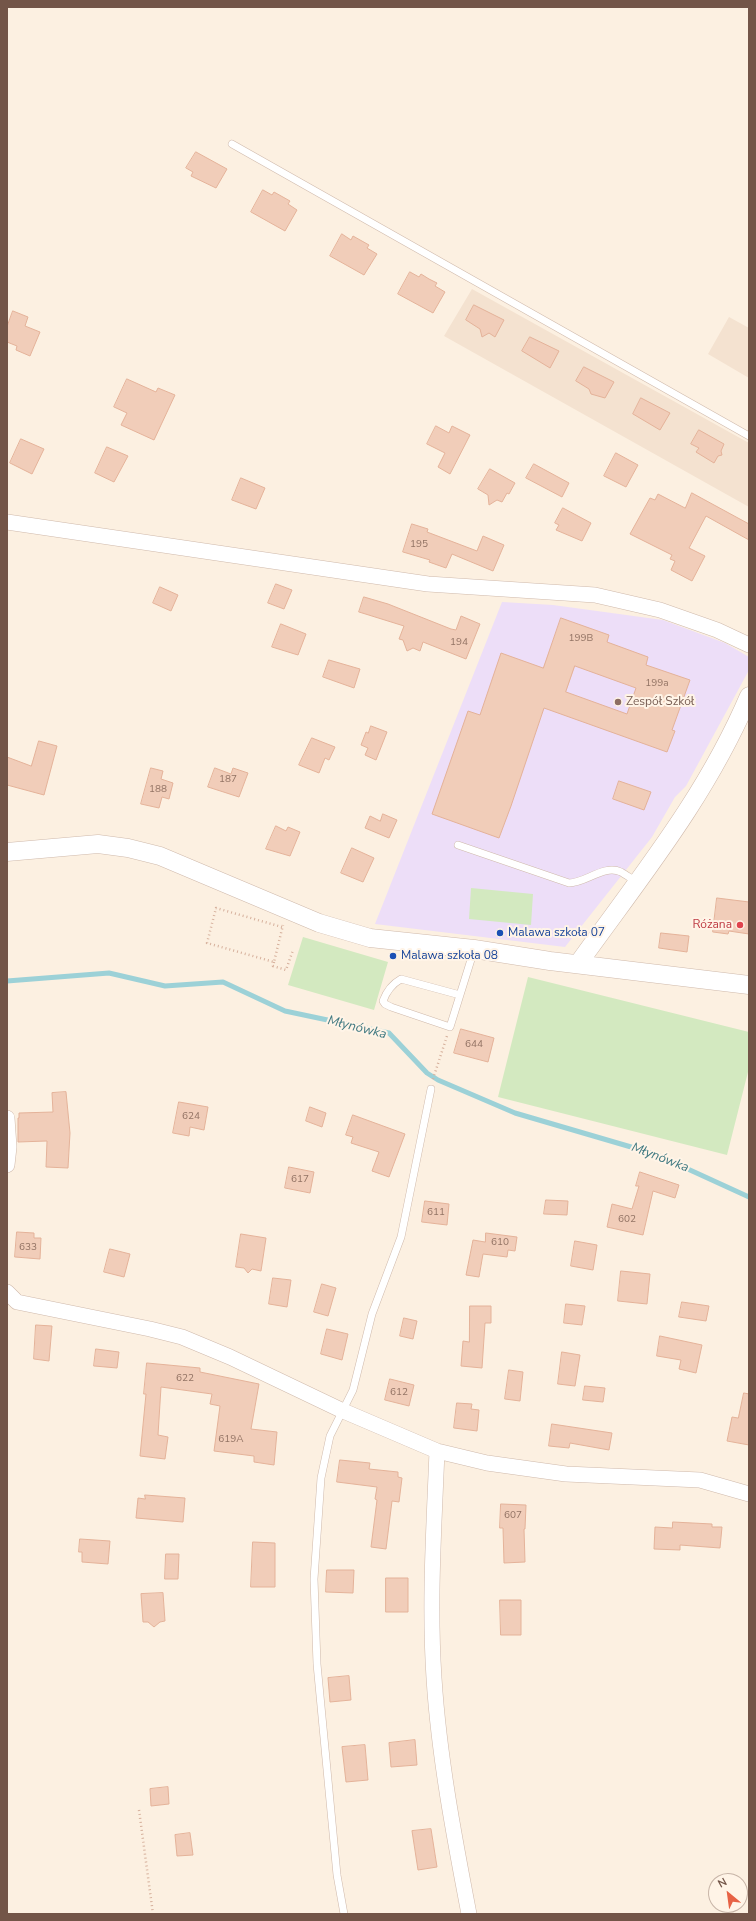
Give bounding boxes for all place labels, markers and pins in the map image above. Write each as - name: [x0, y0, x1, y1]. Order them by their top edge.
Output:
- place label: Zespół Szkół: [626, 695, 694, 709]
- marker: Zespół Szkół: [613, 697, 623, 707]
- place label: Różana: [692, 918, 732, 932]
- marker: Różana: [735, 920, 745, 930]
- place label: Malawa szkoła 07: [508, 926, 605, 940]
- marker: Malawa szkoła 07: [495, 928, 505, 938]
- place label: Malawa szkoła 08: [401, 949, 498, 963]
- marker: Malawa szkoła 08: [388, 951, 398, 961]

